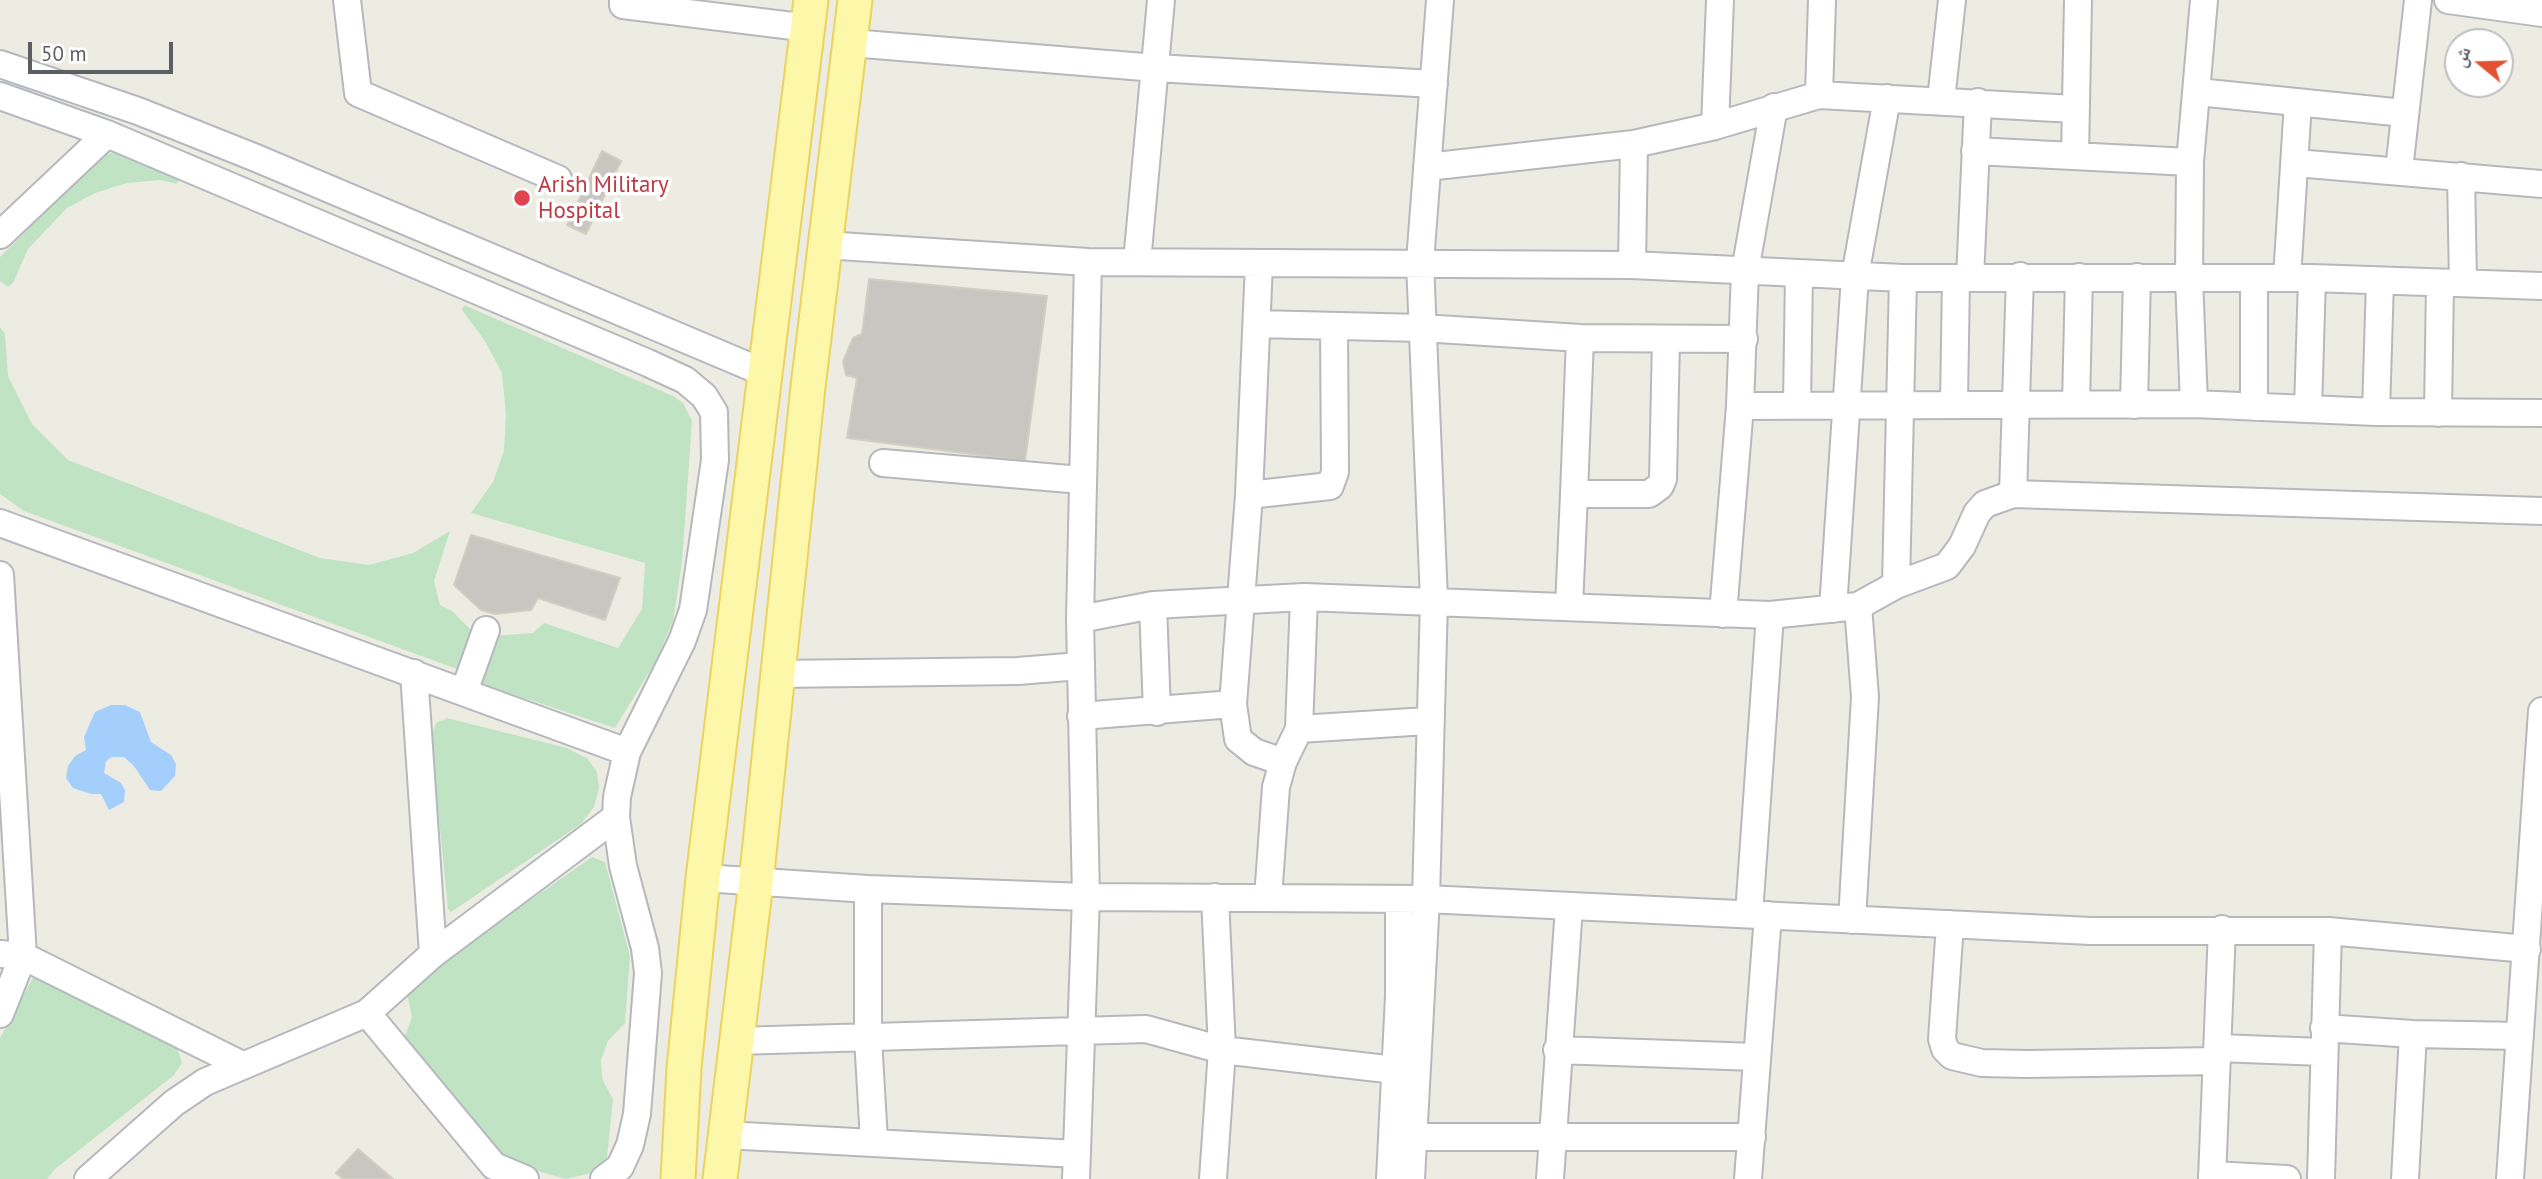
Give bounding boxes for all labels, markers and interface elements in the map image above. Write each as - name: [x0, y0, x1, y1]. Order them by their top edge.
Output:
- scale bar: [32, 28, 177, 72]
- north arrow: [2444, 28, 2514, 98]
- text: 50 m: [41, 40, 87, 67]
- text: ش: [2446, 43, 2476, 70]
- place label: Arish Military Hospital: [538, 171, 669, 225]
- marker: Arish Military Hospital: [512, 188, 532, 208]

